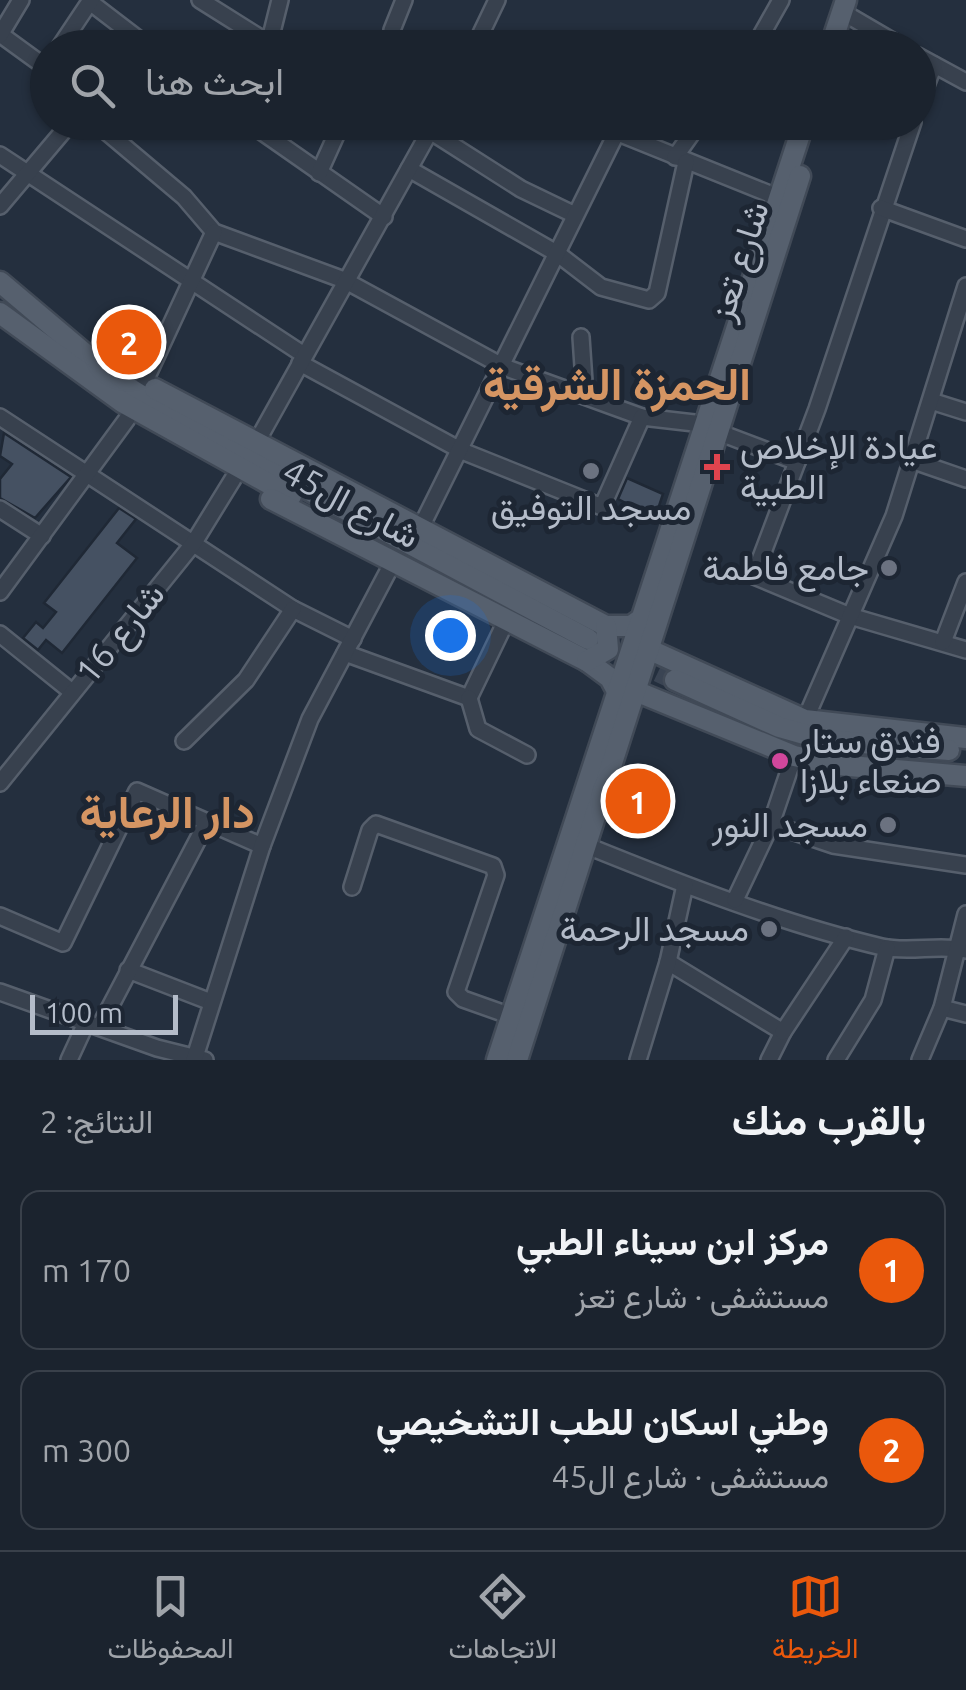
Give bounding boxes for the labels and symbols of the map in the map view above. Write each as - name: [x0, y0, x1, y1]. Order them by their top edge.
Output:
- street label: شارع تعز: [700, 196, 781, 328]
- pin: 2: [96, 304, 162, 380]
- district label: الحمزة الشرقية: [483, 358, 751, 412]
- place label: عيادة الإخلاص الطبية: [740, 426, 937, 507]
- street label: شارع ال45: [274, 451, 426, 560]
- marker: عيادة الإخلاص الطبية: [704, 454, 730, 480]
- marker: مسجد التوفيق: [580, 460, 602, 482]
- place label: مسجد التوفيق: [491, 487, 691, 530]
- place label: جامع فاطمة: [703, 547, 869, 592]
- marker: جامع فاطمة: [878, 557, 900, 579]
- street label: شارع 16: [67, 574, 176, 694]
- your location: [425, 610, 476, 661]
- place label: فندق ستار صنعاء بلازا: [799, 720, 942, 803]
- marker: فندق ستار صنعاء بلازا: [769, 750, 791, 772]
- pin: 1: [606, 764, 670, 838]
- district label: دار الرعاية: [79, 786, 255, 840]
- place label: مسجد النور: [711, 804, 868, 847]
- marker: مسجد النور: [877, 814, 899, 836]
- place label: مسجد الرحمة: [560, 908, 749, 951]
- marker: مسجد الرحمة: [758, 918, 780, 940]
- scale bar: [30, 990, 178, 1034]

